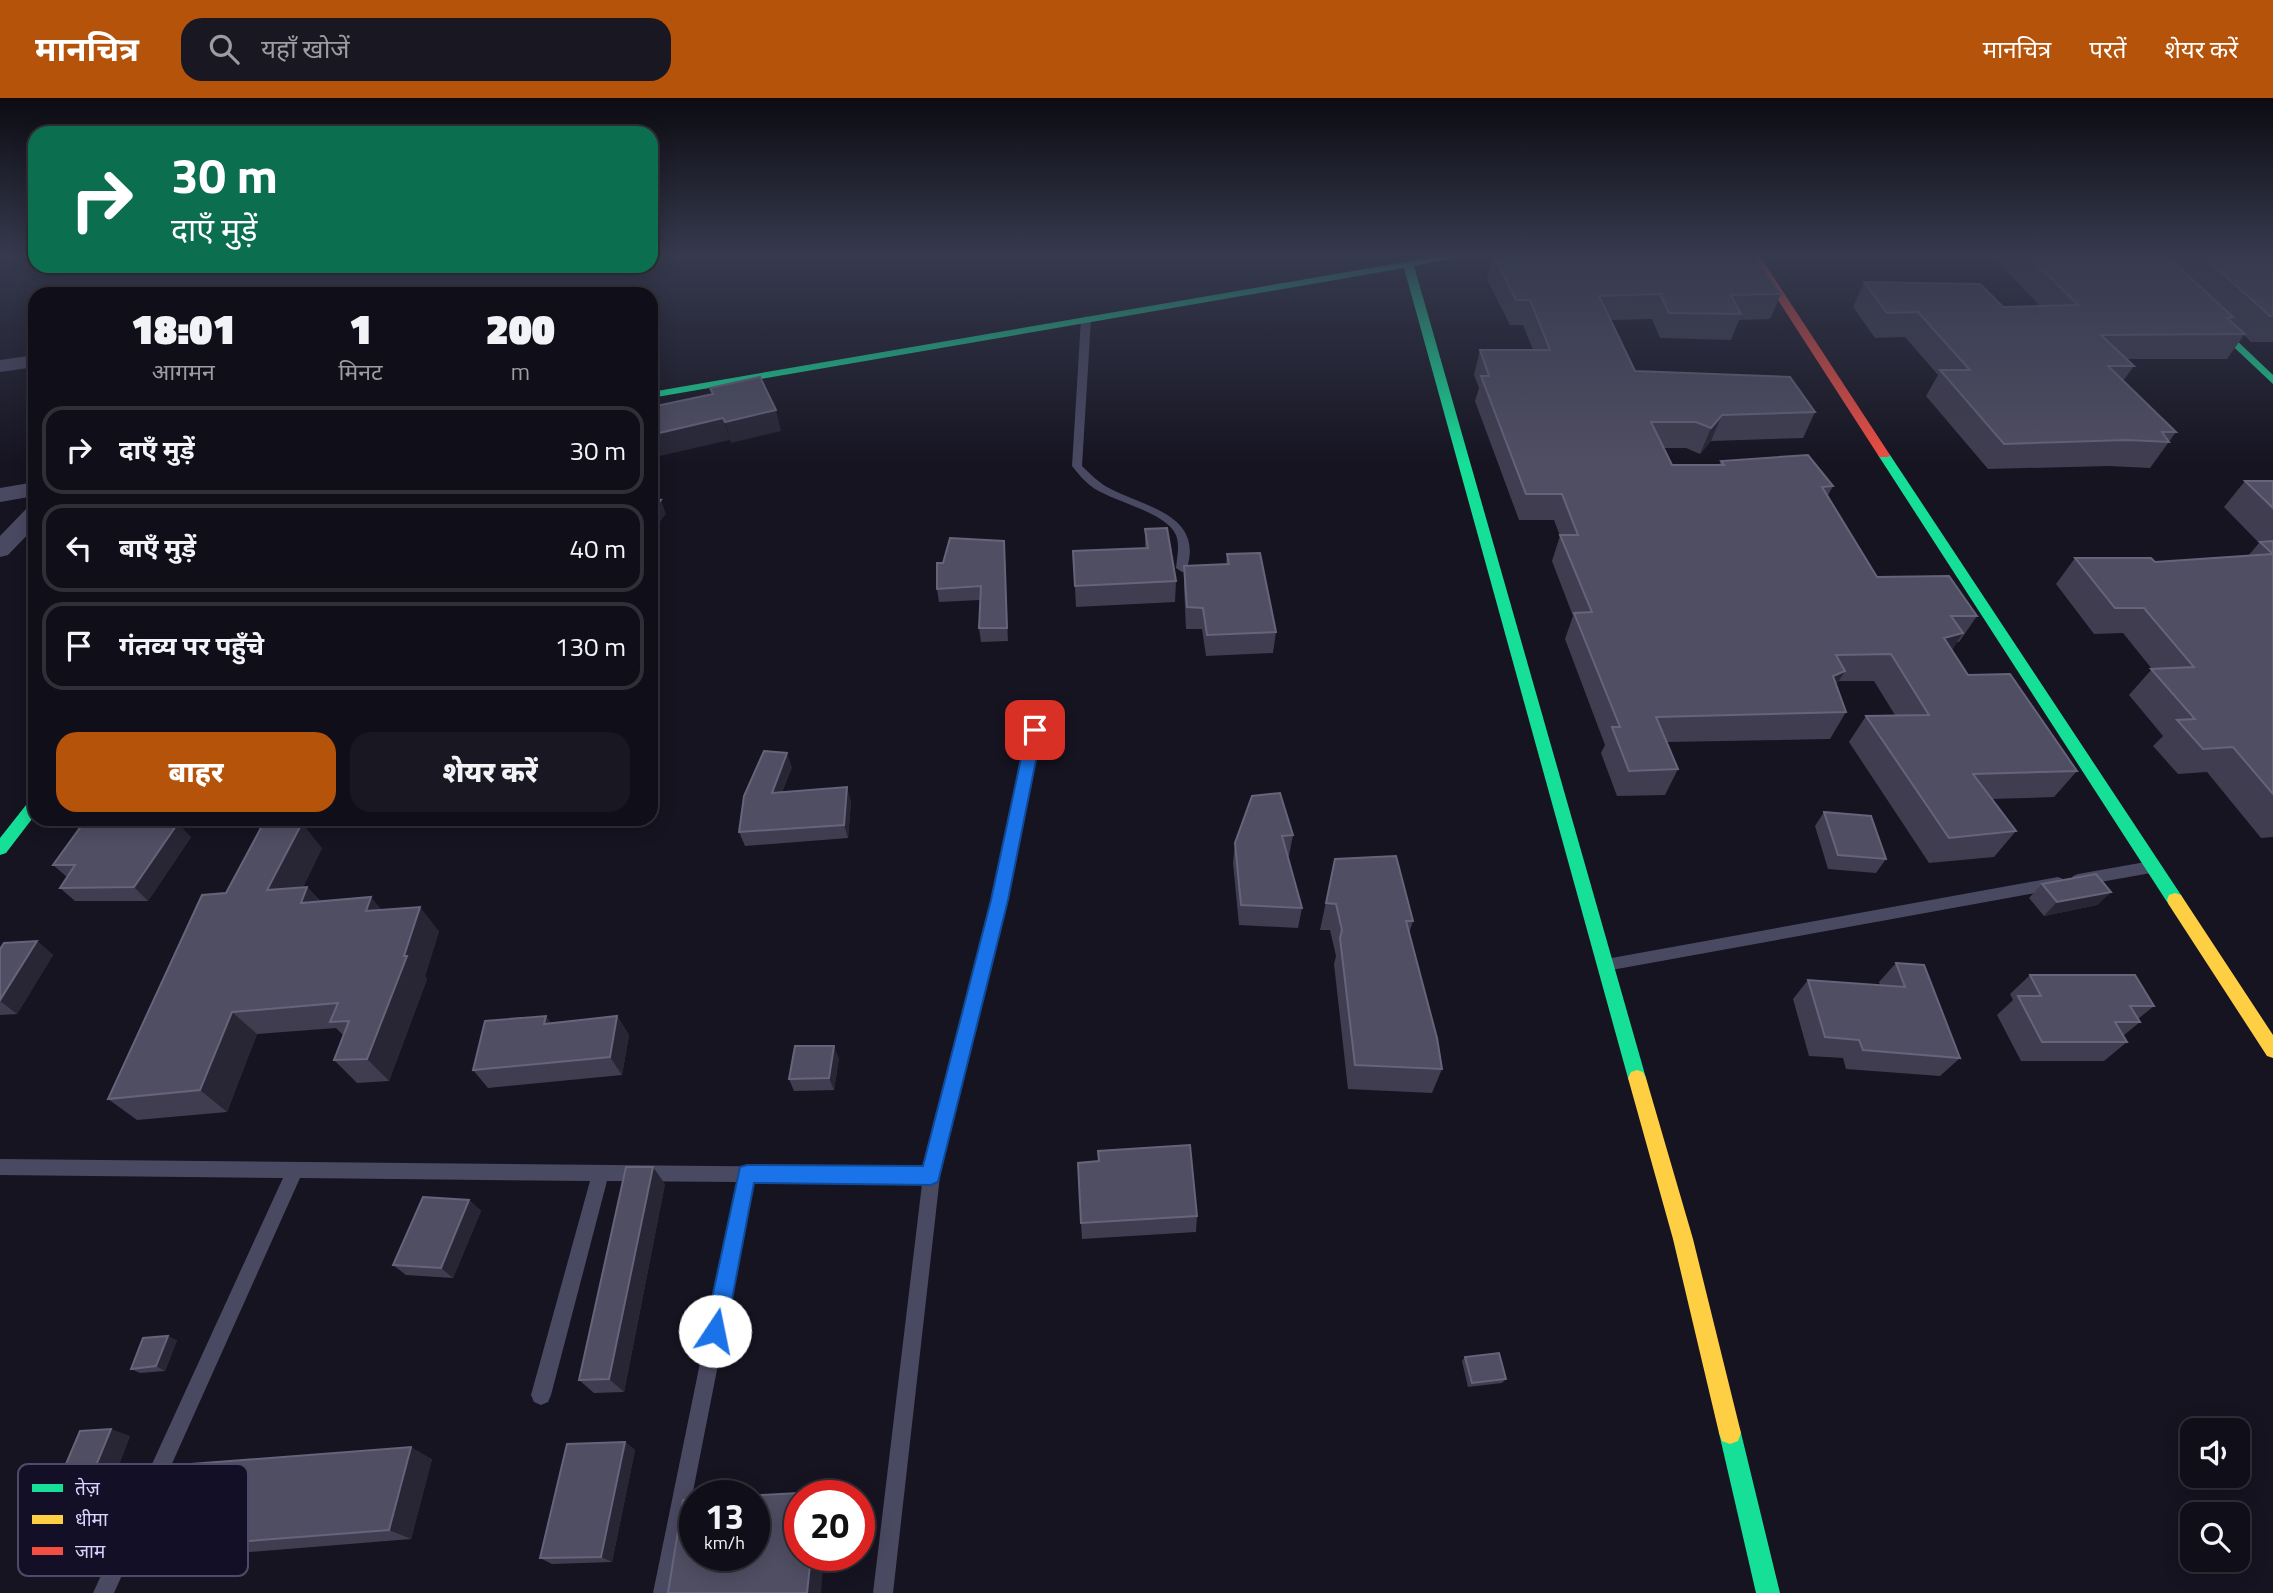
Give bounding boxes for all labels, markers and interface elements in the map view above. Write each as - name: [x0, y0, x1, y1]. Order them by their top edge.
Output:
- search box: [181, 18, 671, 81]
- text: मानचित्र: [35, 24, 139, 74]
- text: यहाँ खोजें: [261, 29, 350, 68]
- icon: search: [205, 30, 243, 68]
- text: मानचित्र: [1983, 31, 2051, 67]
- text: परतें: [2089, 31, 2126, 67]
- text: शेयर करें: [2164, 31, 2238, 67]
- text: 30 m: [171, 137, 278, 212]
- icon: right: [56, 154, 147, 245]
- text: दाएँ मुड़ें: [171, 205, 257, 253]
- text: 18:01: [131, 296, 236, 360]
- text: 1: [349, 296, 372, 360]
- text: 200: [486, 296, 555, 360]
- text: आगमन: [152, 354, 215, 389]
- text: मिनट: [339, 354, 383, 389]
- text: m: [511, 354, 530, 389]
- text: दाएँ मुड़ें: [119, 430, 195, 469]
- icon: right: [60, 431, 98, 469]
- text: 30 m: [569, 431, 626, 470]
- text: बाएँ मुड़ें: [119, 528, 196, 567]
- icon: left: [60, 529, 98, 567]
- text: 40 m: [569, 529, 626, 568]
- text: गंतव्य पर पहुँचे: [119, 626, 264, 665]
- icon: arrive: [60, 627, 98, 665]
- text: 130 m: [555, 627, 626, 666]
- pin: [1005, 700, 1065, 760]
- icon: arrive: [1016, 711, 1054, 749]
- button: बाहर: [56, 732, 336, 812]
- button: शेयर करें: [350, 732, 630, 812]
- position arrow: [678, 1294, 752, 1368]
- map controls: [2180, 1418, 2250, 1572]
- button: sound: [2180, 1418, 2250, 1488]
- legend: [18, 1464, 248, 1576]
- text: तेज़: [75, 1473, 101, 1502]
- speed limit sign: 20: [784, 1480, 875, 1571]
- text: 13: [705, 1489, 744, 1543]
- button: search: [2180, 1502, 2250, 1572]
- text: धीमा: [75, 1504, 109, 1533]
- text: km/h: [704, 1529, 745, 1556]
- text: जाम: [75, 1536, 106, 1565]

